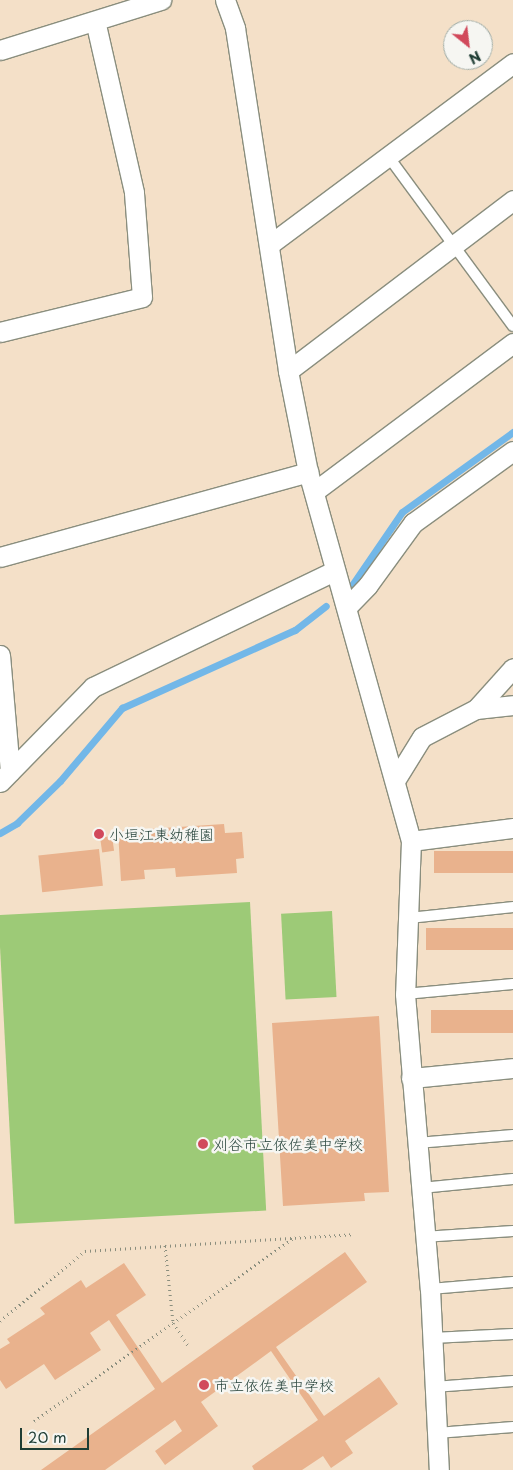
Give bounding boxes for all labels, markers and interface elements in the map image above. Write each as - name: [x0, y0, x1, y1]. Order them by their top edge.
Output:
- north arrow: [443, 20, 493, 70]
- text: N: [465, 46, 485, 70]
- place label: 小垣江東幼稚園: [109, 825, 214, 843]
- marker: 小垣江東幼稚園: [93, 828, 105, 840]
- place label: 刈谷市立依佐美中学校: [213, 1135, 363, 1153]
- marker: 刈谷市立依佐美中学校: [197, 1138, 209, 1150]
- place label: 市立依佐美中学校: [214, 1376, 334, 1394]
- marker: 市立依佐美中学校: [198, 1379, 210, 1391]
- scale bar: [22, 1418, 91, 1450]
- text: 20 m: [28, 1425, 67, 1448]

